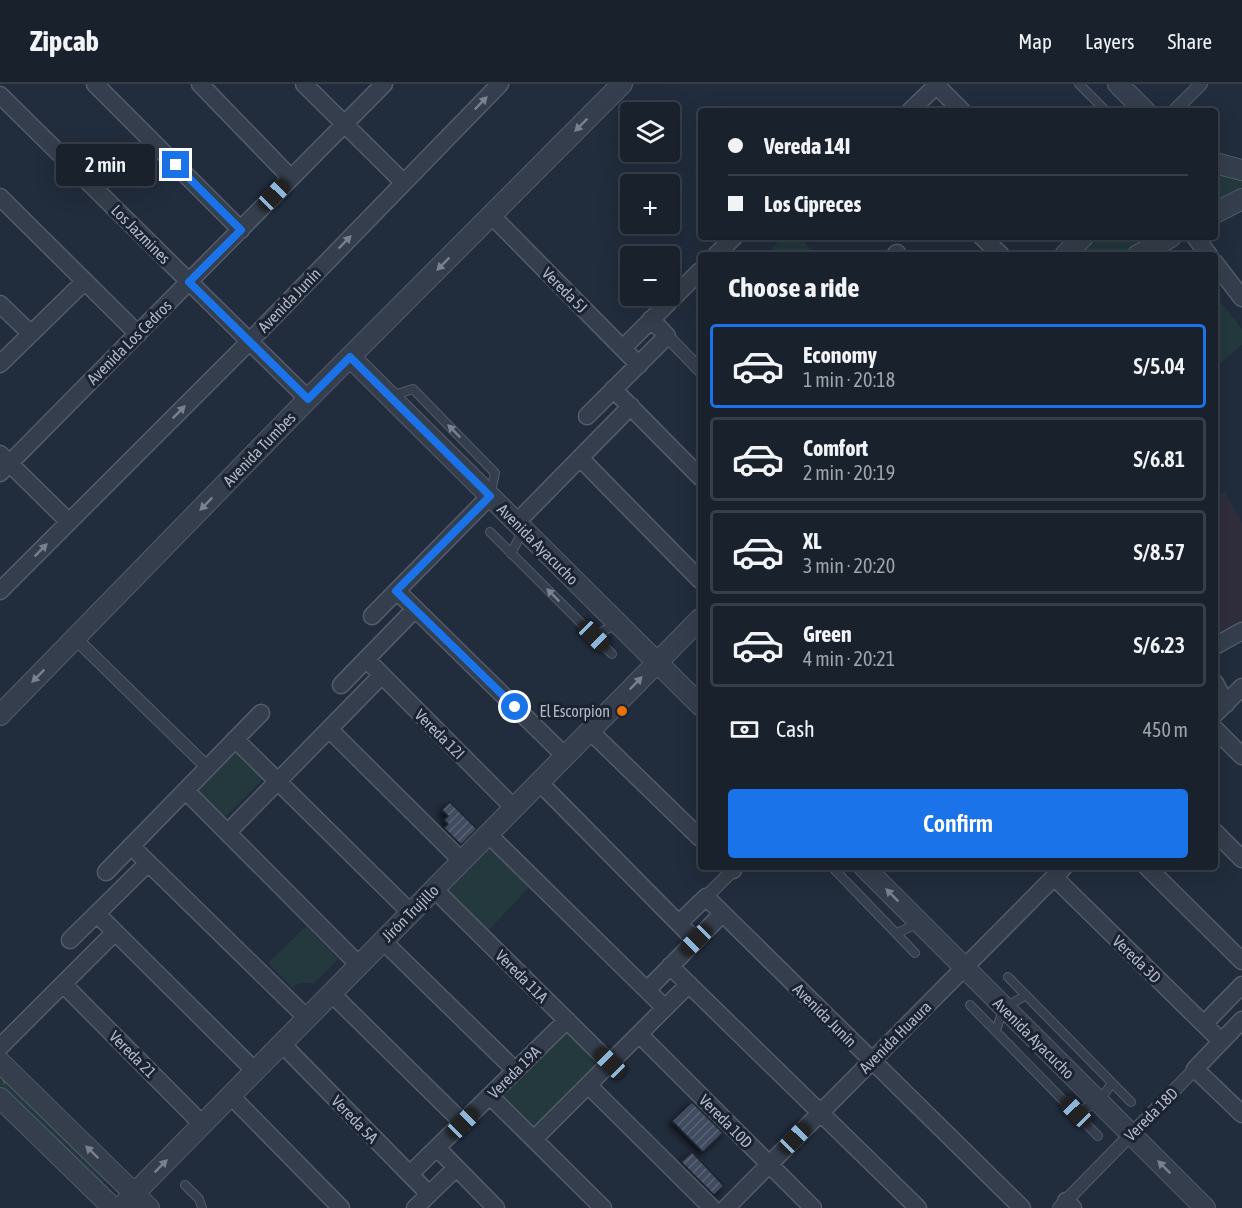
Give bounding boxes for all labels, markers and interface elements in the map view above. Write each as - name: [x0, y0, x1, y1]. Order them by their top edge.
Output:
- text: Zipcab: [30, 25, 99, 57]
- text: Map: [1018, 29, 1052, 53]
- text: Layers: [1085, 29, 1135, 53]
- text: Share: [1168, 29, 1212, 53]
- one-way arrow: [474, 95, 488, 110]
- map controls: [620, 102, 680, 306]
- button: layers: [620, 102, 680, 162]
- one-way arrow: [574, 118, 588, 132]
- text: Vereda 14I: [764, 133, 850, 159]
- callout: 2 min: [56, 144, 155, 186]
- route end: [162, 151, 189, 178]
- text: 2 min: [85, 153, 126, 176]
- button: +: [620, 174, 680, 234]
- car: [255, 176, 293, 214]
- text: Los Cipreces: [764, 191, 861, 217]
- street label: Los Jazmines: [108, 201, 174, 267]
- one-way arrow: [337, 236, 351, 250]
- button: −: [620, 246, 680, 306]
- one-way arrow: [437, 256, 451, 270]
- street label: Avenida Junín: [254, 264, 324, 336]
- street label: Vereda 5J: [539, 264, 591, 316]
- text: Choose a ride: [728, 272, 860, 303]
- street label: Avenida Los Cedros: [83, 296, 175, 388]
- icon: car: [731, 339, 785, 393]
- text: Economy: [803, 342, 877, 368]
- text: S/5.04: [1133, 353, 1185, 379]
- text: 1 min · 20:18: [803, 368, 895, 391]
- one-way arrow: [171, 405, 185, 419]
- street label: Avenida Tumbes: [219, 408, 299, 490]
- one-way arrow: [448, 425, 462, 439]
- icon: car: [731, 432, 785, 486]
- text: Comfort: [803, 435, 868, 461]
- text: S/6.81: [1133, 446, 1185, 472]
- text: 2 min · 20:19: [803, 461, 895, 484]
- one-way arrow: [200, 497, 214, 511]
- street label: Avenida Ayacucho: [493, 500, 582, 589]
- icon: car: [731, 525, 785, 579]
- text: XL: [803, 528, 821, 554]
- text: S/8.57: [1133, 539, 1185, 565]
- one-way arrow: [34, 542, 48, 557]
- text: 3 min · 20:20: [803, 554, 895, 577]
- one-way arrow: [546, 588, 560, 602]
- car: [575, 617, 613, 655]
- icon: car: [731, 618, 785, 672]
- text: Green: [803, 621, 852, 647]
- text: S/6.23: [1133, 632, 1185, 658]
- text: 4 min · 20:21: [803, 647, 895, 670]
- one-way arrow: [31, 669, 45, 683]
- one-way arrow: [629, 677, 643, 691]
- route start: [501, 693, 528, 720]
- place label: El Escorpion: [540, 702, 610, 721]
- marker: El Escorpion: [615, 704, 629, 718]
- street label: Vereda 12I: [411, 705, 469, 763]
- icon: cash: [728, 713, 761, 746]
- text: Cash: [776, 716, 815, 742]
- text: 450 m: [1143, 718, 1188, 741]
- button: Confirm: [728, 789, 1188, 858]
- street label: Jirón Trujillo: [378, 881, 443, 946]
- one-way arrow: [886, 889, 900, 903]
- car: [677, 921, 715, 959]
- street label: Vereda 3D: [1109, 932, 1165, 986]
- street label: Vereda 11A: [492, 946, 552, 1006]
- street label: Avenida Junín: [790, 980, 860, 1050]
- street label: Avenida Ayacucho: [989, 994, 1078, 1083]
- street label: Avenida Huaura: [855, 997, 935, 1077]
- street label: Vereda 21: [106, 1027, 160, 1081]
- street label: Vereda 19A: [484, 1042, 544, 1102]
- car: [591, 1044, 629, 1082]
- street label: Vereda 18D: [1121, 1084, 1181, 1144]
- street label: Vereda 5A: [328, 1091, 382, 1147]
- street label: Vereda 10D: [696, 1091, 756, 1151]
- car: [1057, 1093, 1095, 1131]
- car: [444, 1104, 482, 1142]
- car: [776, 1119, 814, 1157]
- one-way arrow: [86, 1146, 100, 1160]
- one-way arrow: [153, 1160, 167, 1174]
- one-way arrow: [1157, 1160, 1171, 1174]

